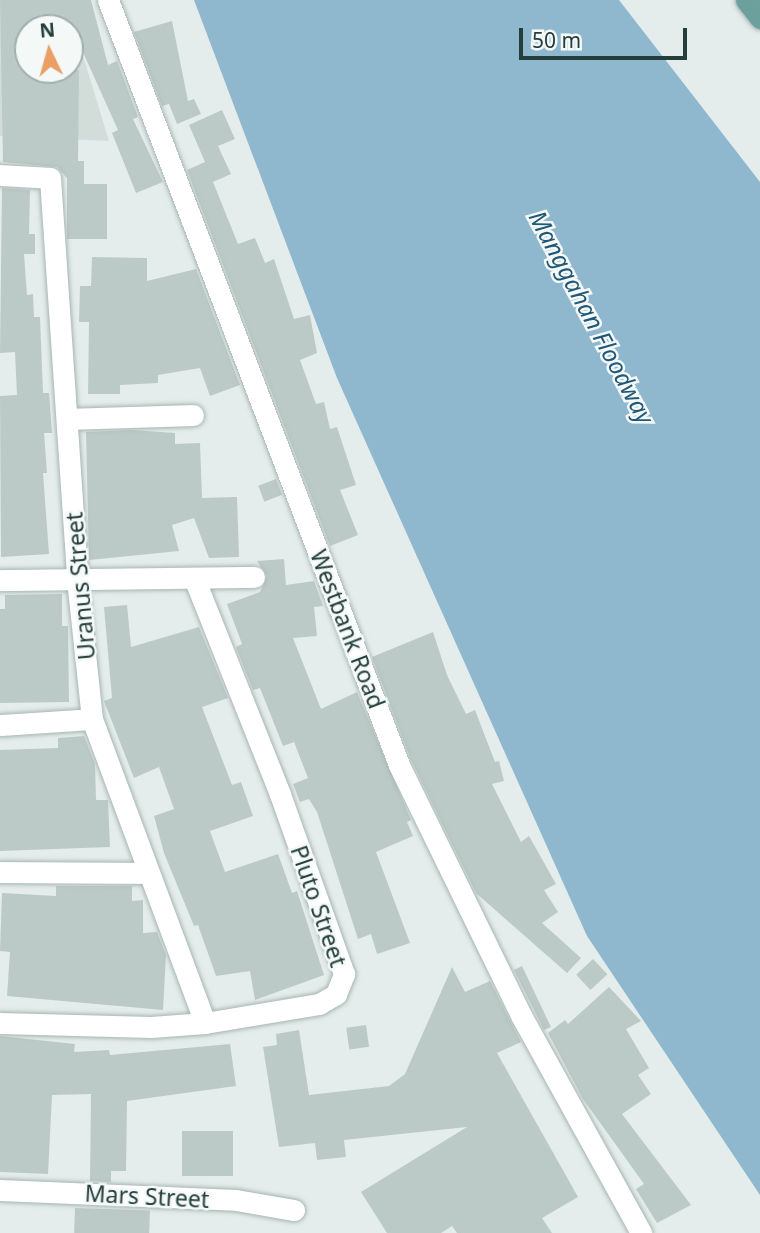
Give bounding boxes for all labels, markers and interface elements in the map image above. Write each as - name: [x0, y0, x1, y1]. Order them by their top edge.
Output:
- north arrow: [14, 14, 84, 84]
- scale bar: [522, 14, 690, 58]
- text: N: [39, 16, 56, 44]
- text: 50 m: [532, 26, 581, 54]
- water label: Manggahan Floodway: [524, 205, 660, 429]
- street label: Uranus Street: [60, 511, 100, 661]
- street label: Westbank Road: [305, 546, 391, 712]
- street label: Pluto Street: [285, 842, 353, 970]
- street label: Mars Street: [84, 1179, 210, 1213]

